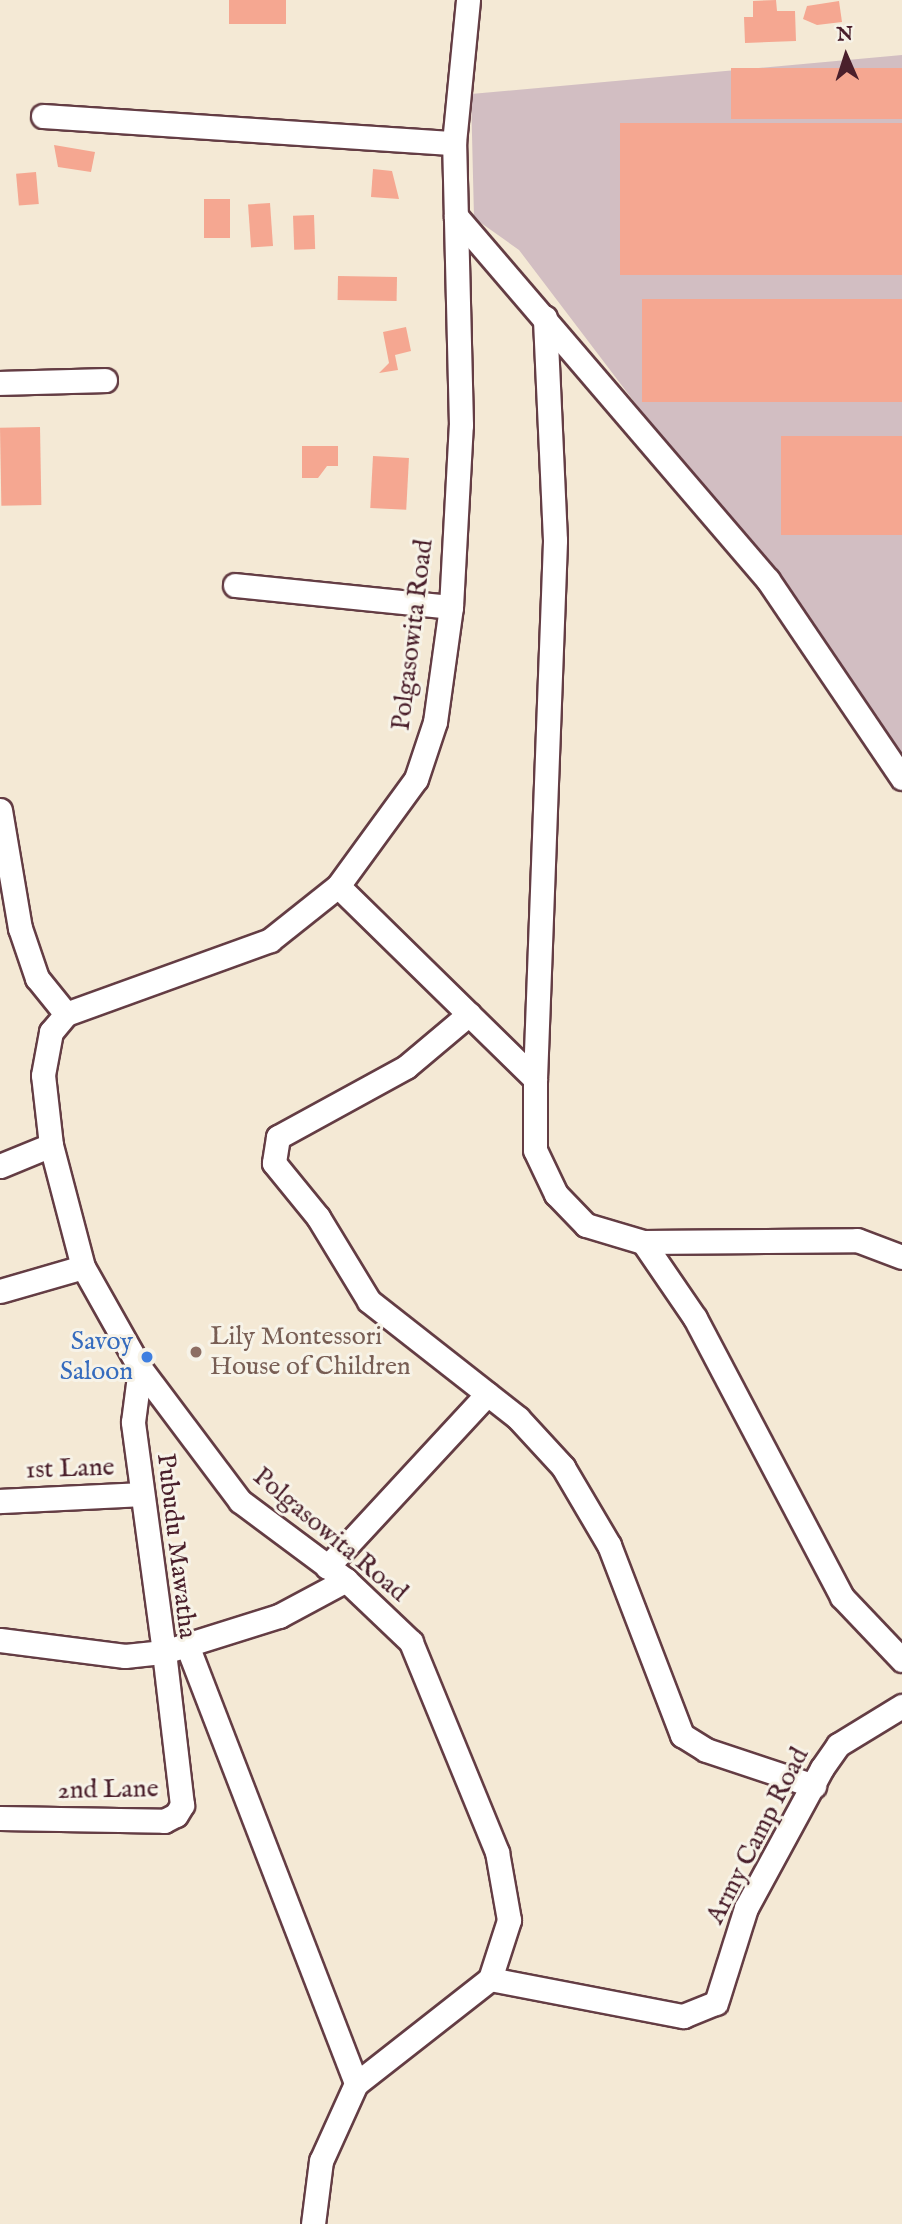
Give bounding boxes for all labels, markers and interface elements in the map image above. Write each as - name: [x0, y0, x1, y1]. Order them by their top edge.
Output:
- north arrow: [811, 21, 881, 91]
- text: N: [836, 23, 854, 47]
- street label: Polgasowita Road: [386, 538, 440, 732]
- place label: Lily Montessori House of Children: [210, 1321, 411, 1382]
- place label: Savoy Saloon: [60, 1326, 133, 1388]
- marker: Lily Montessori House of Children: [188, 1344, 204, 1360]
- marker: Savoy Saloon: [139, 1349, 155, 1365]
- street label: 1st Lane: [25, 1452, 115, 1486]
- street label: Pubudu Mawatha: [149, 1452, 203, 1640]
- street label: Polgasowita Road: [246, 1461, 414, 1609]
- street label: Army Camp Road: [700, 1743, 816, 1929]
- street label: 2nd Lane: [57, 1774, 159, 1806]

